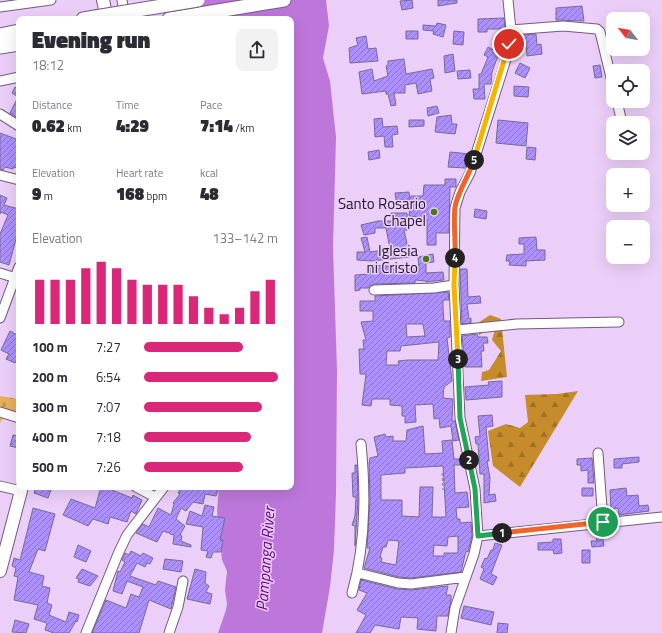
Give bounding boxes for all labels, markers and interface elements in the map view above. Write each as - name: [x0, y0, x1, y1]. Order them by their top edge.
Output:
- north arrow: [606, 12, 650, 56]
- map controls: [606, 12, 650, 264]
- text: Evening run: [32, 23, 150, 57]
- pin: [492, 27, 526, 61]
- button: share: [236, 29, 278, 71]
- icon: check: [498, 33, 520, 55]
- text: 18:12: [32, 55, 64, 75]
- button: locate: [606, 64, 650, 108]
- text: Distance: [32, 97, 72, 113]
- text: Time: [116, 97, 139, 113]
- text: Pace: [200, 97, 222, 113]
- text: 0.62: [32, 113, 65, 139]
- text: 4:29: [116, 113, 149, 139]
- text: 7:14: [200, 113, 233, 139]
- button: layers: [606, 116, 650, 160]
- text: km: [65, 120, 82, 136]
- text: /km: [233, 120, 254, 136]
- pin: 5: [464, 150, 484, 170]
- text: 5: [471, 152, 477, 168]
- text: Elevation: [32, 165, 75, 181]
- text: Heart rate: [116, 165, 163, 181]
- text: kcal: [200, 165, 218, 181]
- button: +: [606, 168, 650, 212]
- text: 9: [32, 181, 41, 207]
- text: 168: [116, 181, 144, 207]
- text: 48: [200, 181, 219, 207]
- text: m: [41, 188, 53, 204]
- text: bpm: [144, 188, 167, 204]
- place label: Santo Rosario Chapel: [338, 192, 426, 232]
- marker: Santo Rosario Chapel: [429, 207, 439, 217]
- button: −: [606, 220, 650, 264]
- text: Elevation: [32, 228, 83, 248]
- text: 133–142 m: [212, 228, 278, 248]
- place label: Iglesia ni Cristo: [367, 239, 418, 279]
- pin: 4: [445, 248, 465, 268]
- text: 4: [452, 250, 458, 266]
- marker: Iglesia ni Cristo: [421, 254, 431, 264]
- text: 100 m: [32, 337, 68, 357]
- text: 7:27: [96, 337, 121, 357]
- pin: 3: [448, 349, 468, 369]
- text: 3: [455, 351, 461, 367]
- text: 200 m: [32, 367, 68, 387]
- text: 6:54: [96, 367, 121, 387]
- text: 300 m: [32, 397, 68, 417]
- text: 7:07: [96, 397, 121, 417]
- text: 400 m: [32, 427, 68, 447]
- text: 7:18: [96, 427, 121, 447]
- pin: 2: [459, 450, 479, 470]
- text: 2: [466, 452, 472, 468]
- text: 500 m: [32, 457, 68, 477]
- text: 7:26: [96, 457, 121, 477]
- water label: Pampanga River: [249, 504, 281, 612]
- pin: [586, 505, 620, 539]
- icon: arrive: [592, 511, 614, 533]
- pin: 1: [492, 523, 512, 543]
- text: 1: [499, 525, 505, 541]

